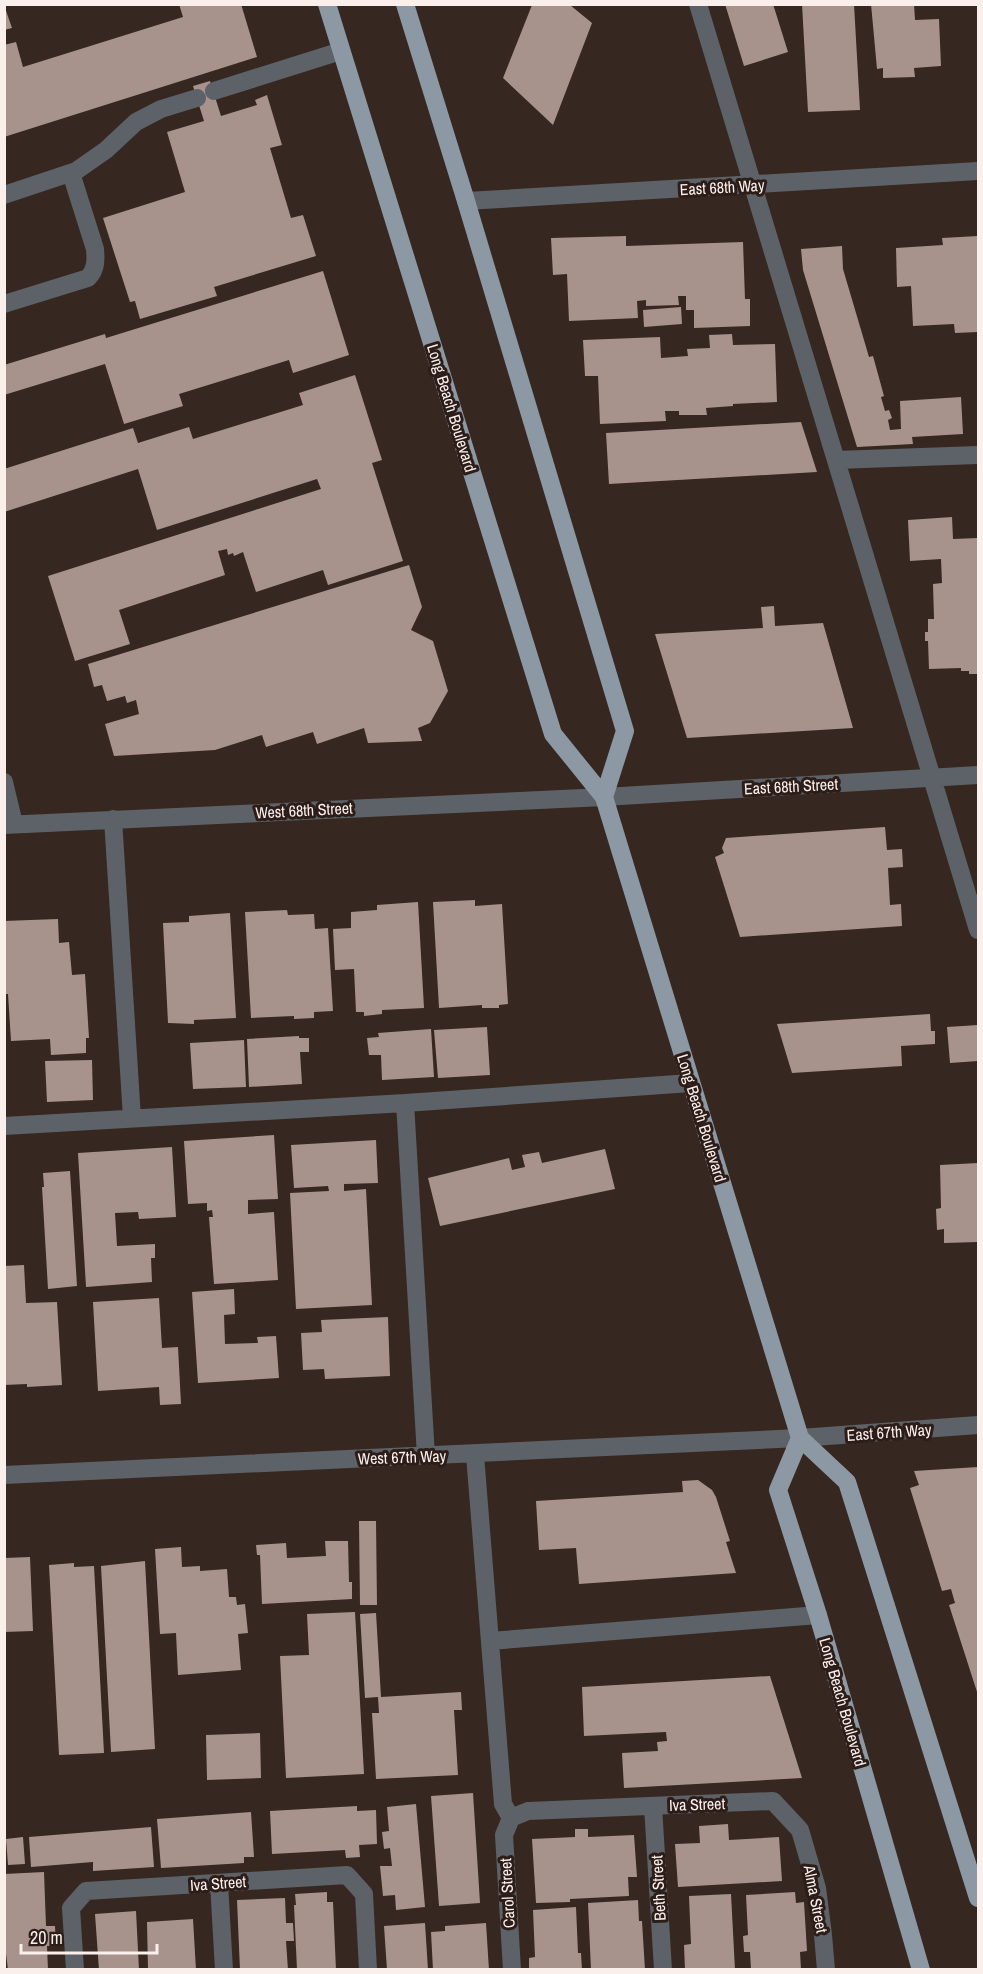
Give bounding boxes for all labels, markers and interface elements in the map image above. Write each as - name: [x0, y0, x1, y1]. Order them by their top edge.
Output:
- street label: East 68th Way: [679, 174, 765, 200]
- street label: Long Beach Boulevard: [422, 341, 482, 475]
- street label: East 68th Street: [743, 773, 839, 799]
- street label: West 68th Street: [255, 796, 354, 824]
- street label: Long Beach Boulevard: [672, 1051, 732, 1185]
- street label: East 67th Way: [846, 1418, 933, 1446]
- street label: West 67th Way: [358, 1444, 447, 1470]
- street label: Long Beach Boulevard: [814, 1635, 872, 1769]
- street label: Iva Street: [669, 1792, 726, 1816]
- street label: Beth Street: [645, 1854, 671, 1921]
- street label: Carol Street: [494, 1857, 520, 1929]
- street label: Alma Street: [798, 1862, 833, 1935]
- street label: Iva Street: [189, 1870, 247, 1896]
- scale bar: [21, 1917, 158, 1955]
- text: 20 m: [30, 1925, 63, 1950]

